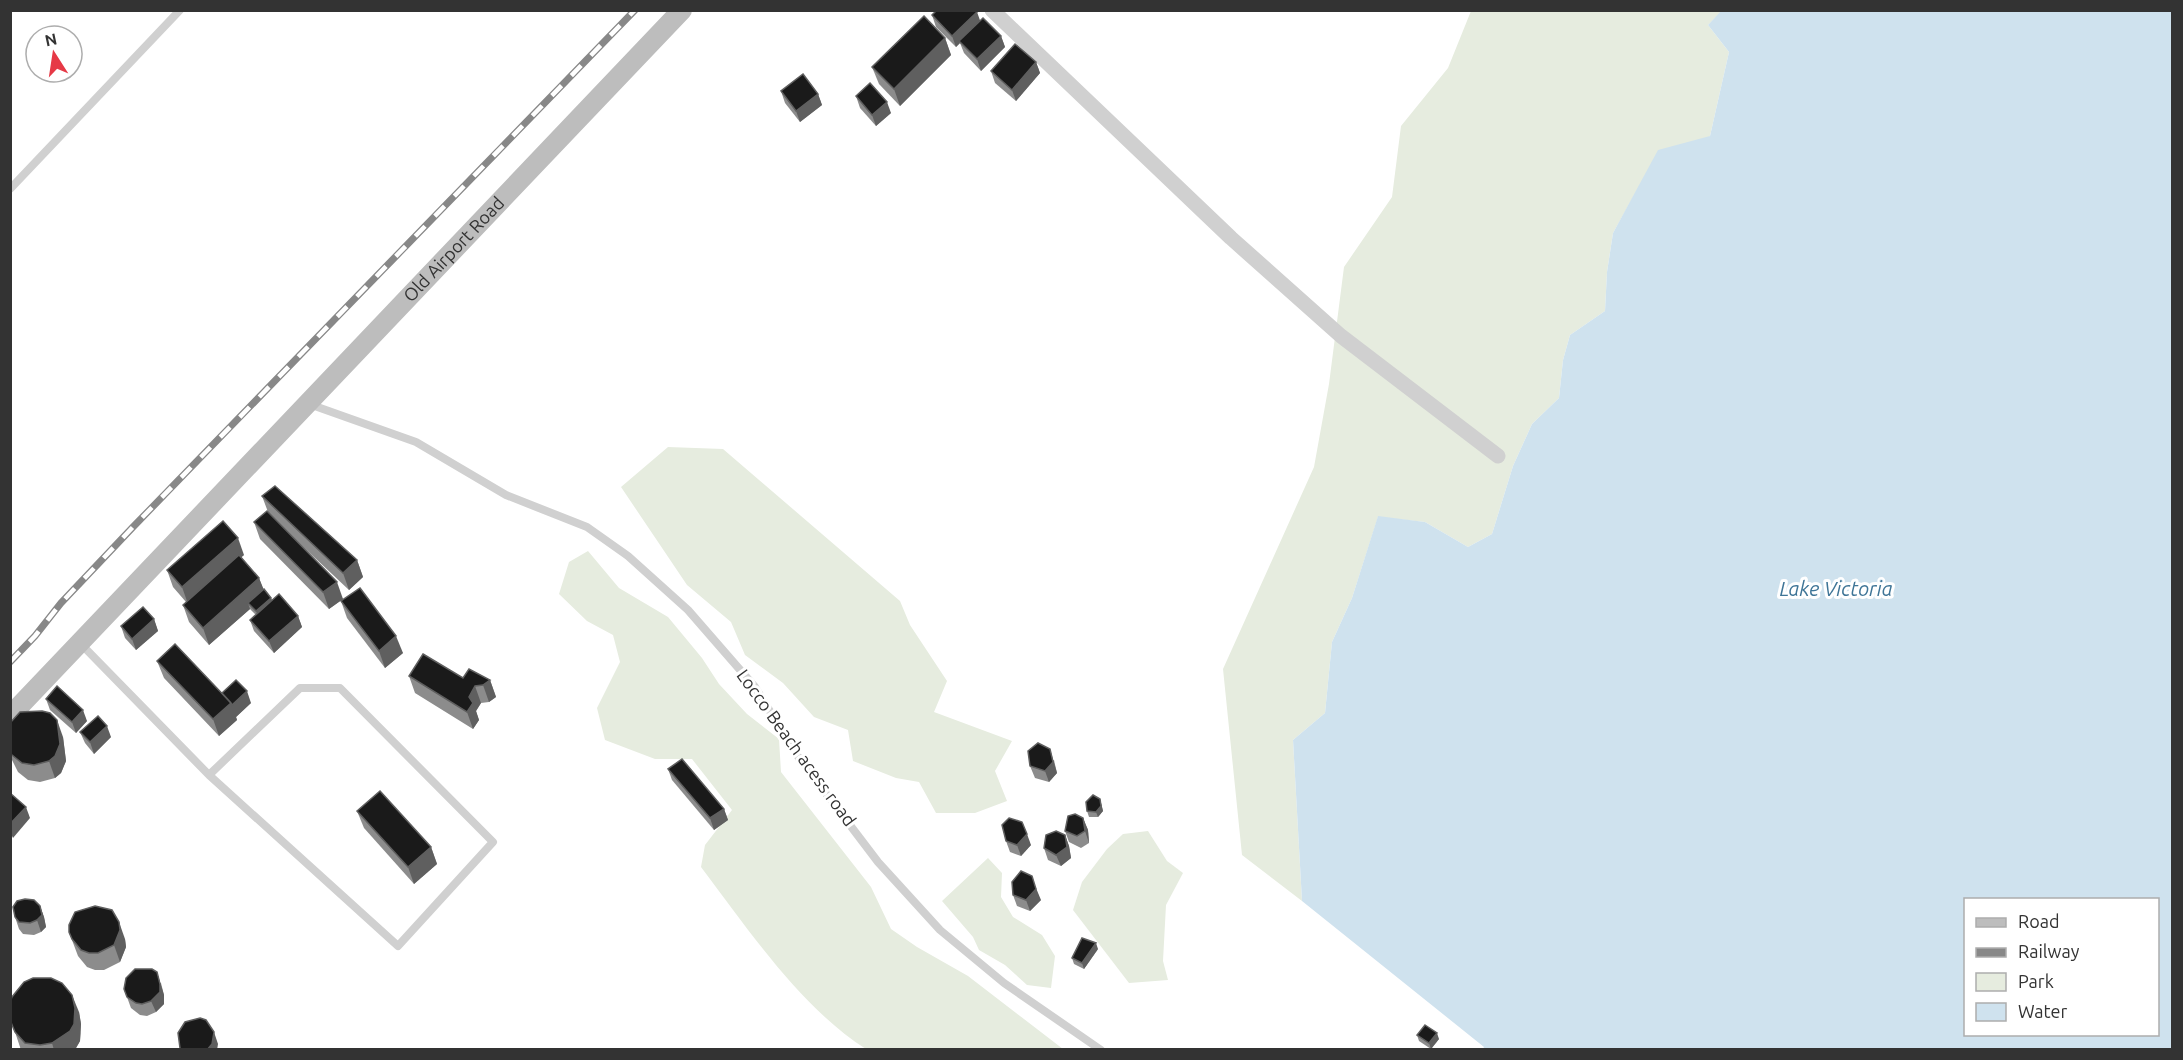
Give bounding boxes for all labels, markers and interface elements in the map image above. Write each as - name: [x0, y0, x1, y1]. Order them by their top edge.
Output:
- north arrow: [24, 24, 84, 84]
- text: N: [43, 29, 59, 49]
- street label: Old Airport Road: [399, 192, 508, 305]
- water label: Lake Victoria: [1780, 577, 1893, 600]
- street label: Locco Beach acess road: [733, 665, 860, 830]
- legend: [1964, 898, 2159, 1036]
- text: Road: [2018, 911, 2060, 931]
- text: Railway: [2018, 941, 2080, 961]
- text: Park: [2018, 971, 2054, 991]
- text: Water: [2018, 1001, 2068, 1021]

